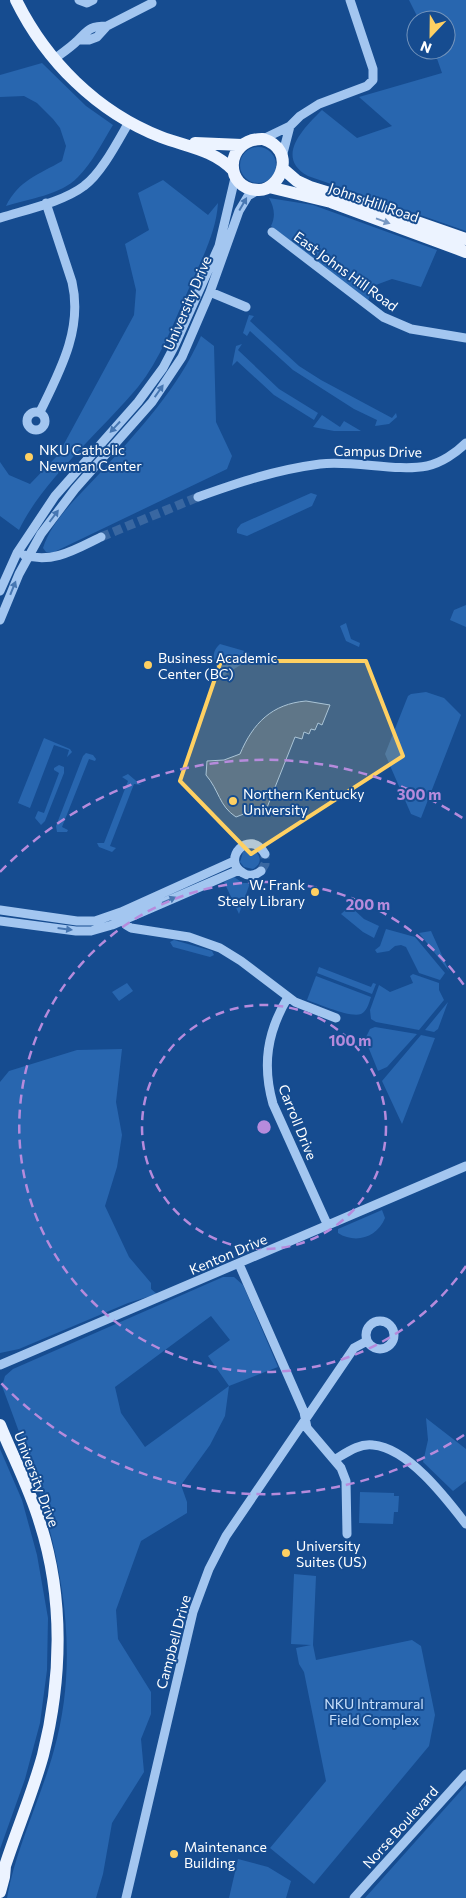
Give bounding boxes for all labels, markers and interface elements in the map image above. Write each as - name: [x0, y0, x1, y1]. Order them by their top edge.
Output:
- north arrow: [406, 10, 456, 60]
- text: N: [418, 38, 434, 57]
- street label: Johns Hill Road: [327, 179, 421, 225]
- one-way arrow: [239, 197, 247, 212]
- one-way arrow: [376, 217, 391, 225]
- street label: East Johns Hill Road: [291, 228, 401, 314]
- street label: University Drive: [159, 253, 215, 353]
- one-way arrow: [154, 385, 164, 398]
- one-way arrow: [109, 421, 121, 433]
- place label: NKU Catholic Newman Center: [39, 441, 142, 474]
- street label: Campus Drive: [334, 442, 422, 460]
- marker: NKU Catholic Newman Center: [23, 451, 35, 463]
- one-way arrow: [49, 509, 59, 523]
- one-way arrow: [10, 581, 18, 595]
- place label: Business Academic Center (BC): [158, 649, 278, 682]
- marker: Business Academic Center (BC): [142, 659, 154, 671]
- place label: Northern Kentucky University: [243, 785, 365, 818]
- text: 300 m: [397, 785, 441, 803]
- marker: Northern Kentucky University: [227, 795, 239, 807]
- place label: W. Frank Steely Library: [218, 876, 305, 909]
- marker: W. Frank Steely Library: [309, 886, 321, 898]
- text: 200 m: [346, 895, 390, 913]
- one-way arrow: [162, 896, 176, 904]
- one-way arrow: [58, 925, 74, 933]
- text: 100 m: [329, 1031, 371, 1049]
- street label: Carroll Drive: [275, 1082, 321, 1162]
- centre of rings: [255, 1118, 273, 1136]
- street label: Kenton Drive: [187, 1230, 269, 1278]
- street label: University Drive: [11, 1429, 63, 1529]
- place label: University Suites (US): [296, 1537, 367, 1570]
- marker: University Suites (US): [280, 1547, 292, 1559]
- street label: Campbell Drive: [152, 1593, 194, 1691]
- park label: NKU Intramural Field Complex: [324, 1695, 424, 1728]
- street label: Norse Boulevard: [359, 1782, 441, 1872]
- place label: Maintenance Building: [184, 1838, 267, 1871]
- marker: Maintenance Building: [168, 1848, 180, 1860]

